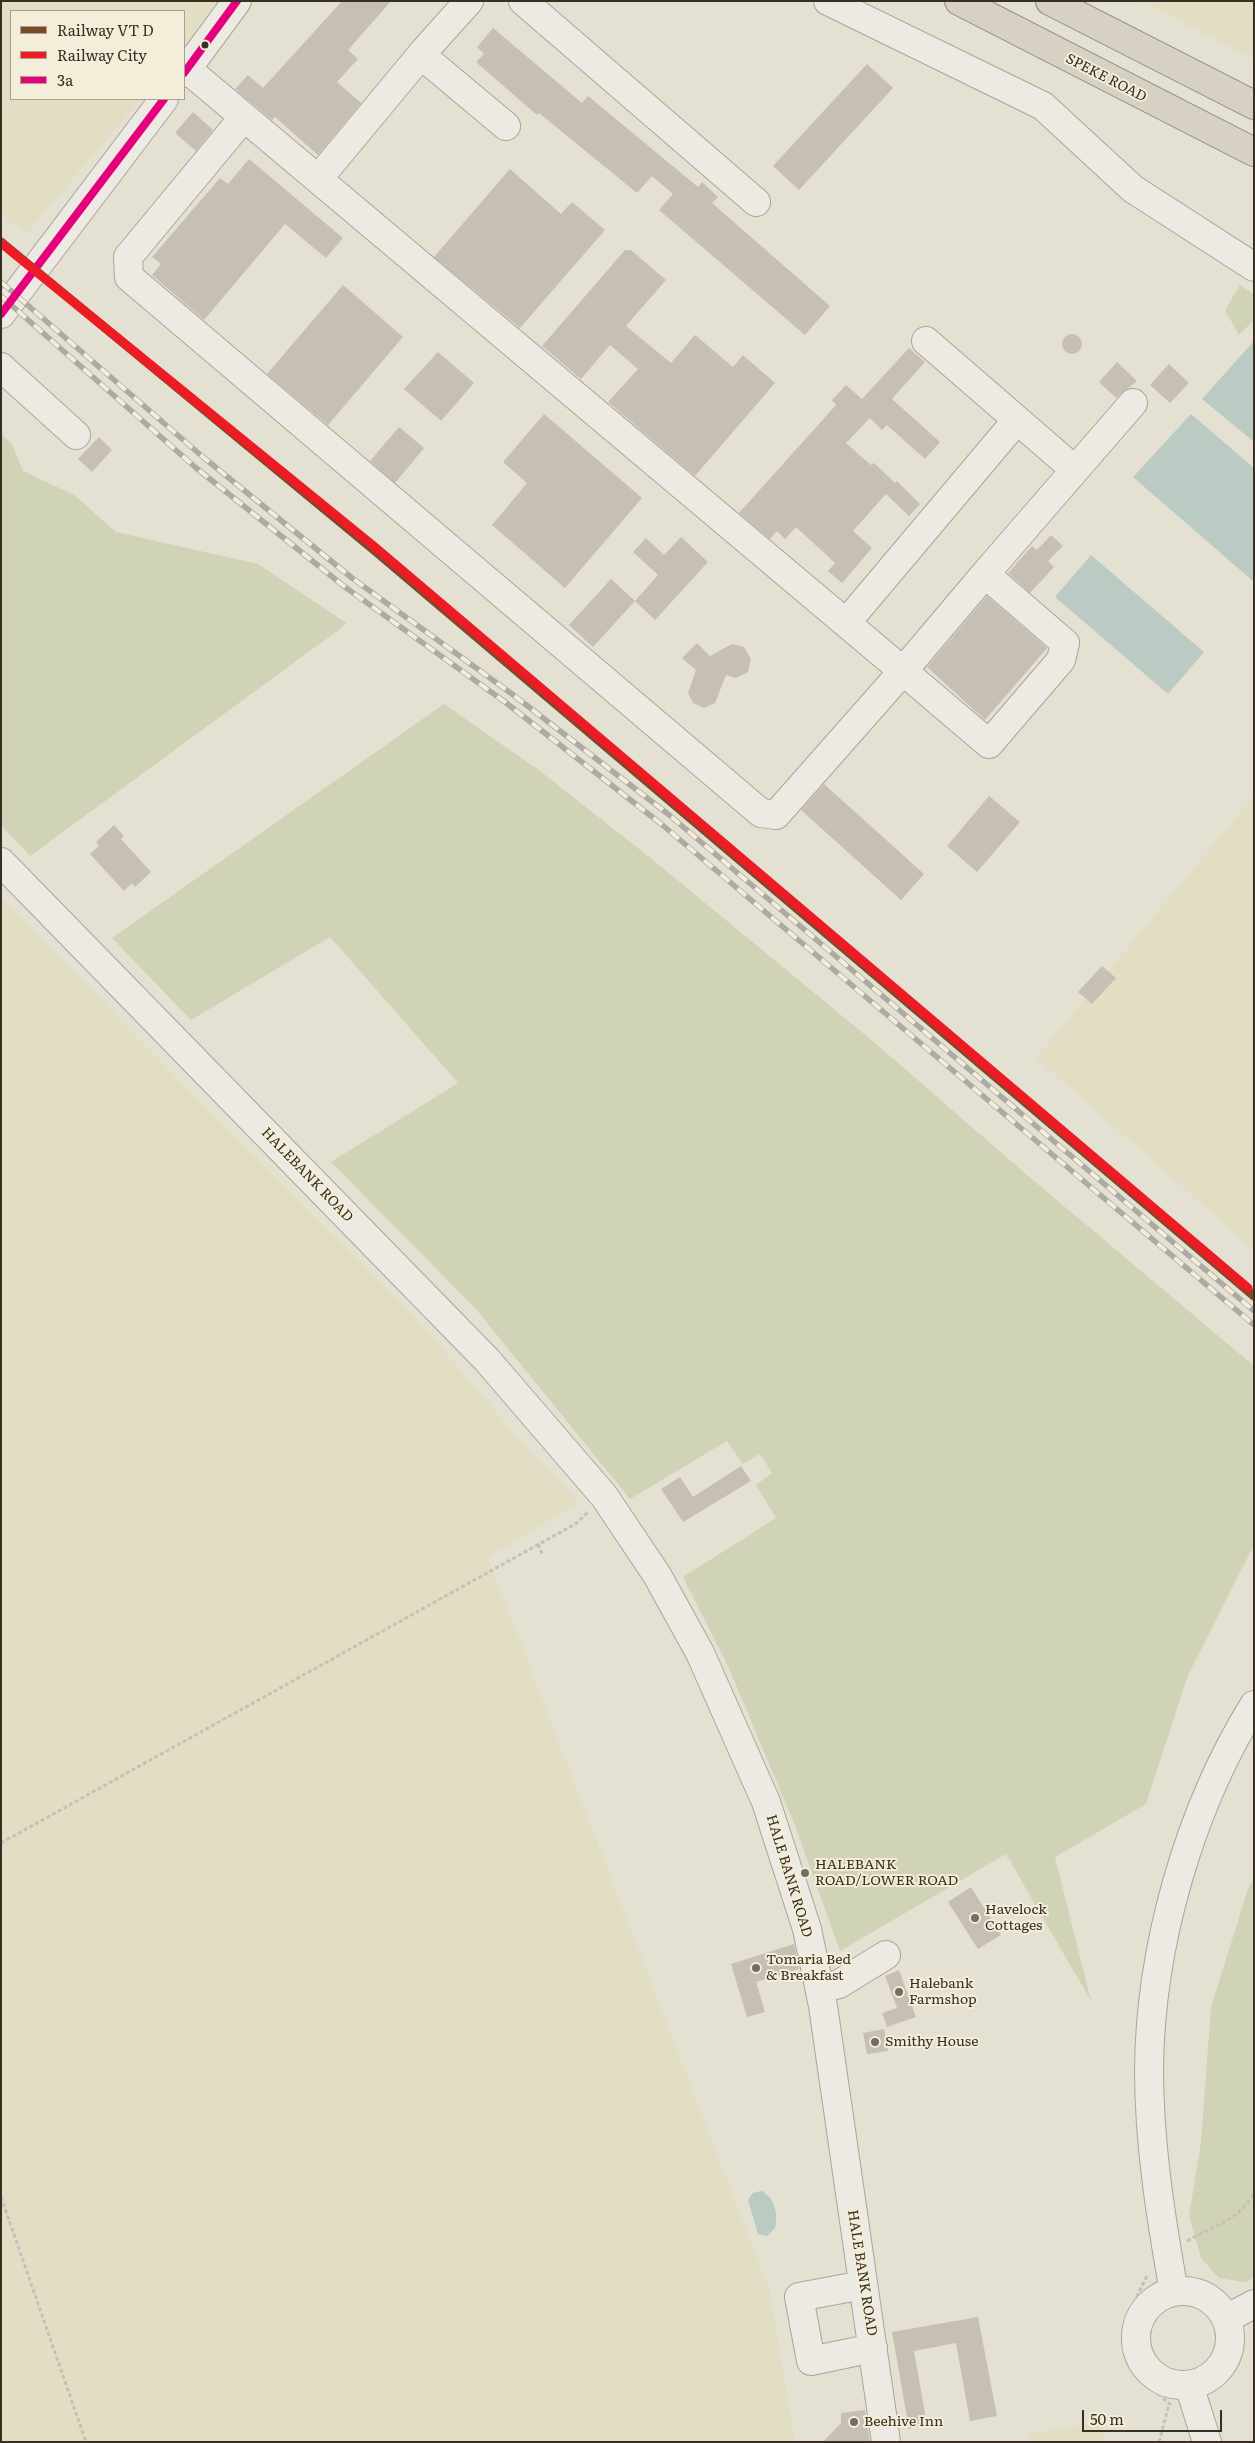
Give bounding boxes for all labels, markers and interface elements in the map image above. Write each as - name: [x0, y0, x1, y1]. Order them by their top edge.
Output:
- legend: [10, 10, 185, 100]
- text: Railway VT D: [57, 18, 154, 41]
- unlabelled marker: [200, 40, 210, 50]
- text: Railway City: [57, 43, 147, 66]
- street label: SPEKE ROAD: [1063, 50, 1149, 106]
- text: 3a: [57, 68, 73, 91]
- street label: HALEBANK ROAD: [258, 1124, 356, 1226]
- street label: HALE BANK ROAD: [762, 1813, 816, 1939]
- place label: HALEBANK ROAD/LOWER ROAD: [815, 1857, 958, 1890]
- marker: HALEBANK ROAD/LOWER ROAD: [799, 1867, 811, 1879]
- place label: Havelock Cottages: [985, 1902, 1047, 1934]
- marker: Havelock Cottages: [969, 1912, 981, 1924]
- place label: Tomaria Bed & Breakfast: [766, 1952, 851, 1984]
- marker: Tomaria Bed & Breakfast: [750, 1962, 762, 1974]
- place label: Halebank Farmshop: [909, 1976, 977, 2008]
- marker: Halebank Farmshop: [893, 1986, 905, 1998]
- place label: Smithy House: [885, 2034, 978, 2050]
- marker: Smithy House: [869, 2036, 881, 2048]
- street label: HALE BANK ROAD: [844, 2209, 880, 2337]
- scale bar: [1085, 2400, 1225, 2432]
- text: 50 m: [1090, 2407, 1124, 2430]
- place label: Beehive Inn: [864, 2414, 943, 2430]
- marker: Beehive Inn: [848, 2416, 860, 2428]

